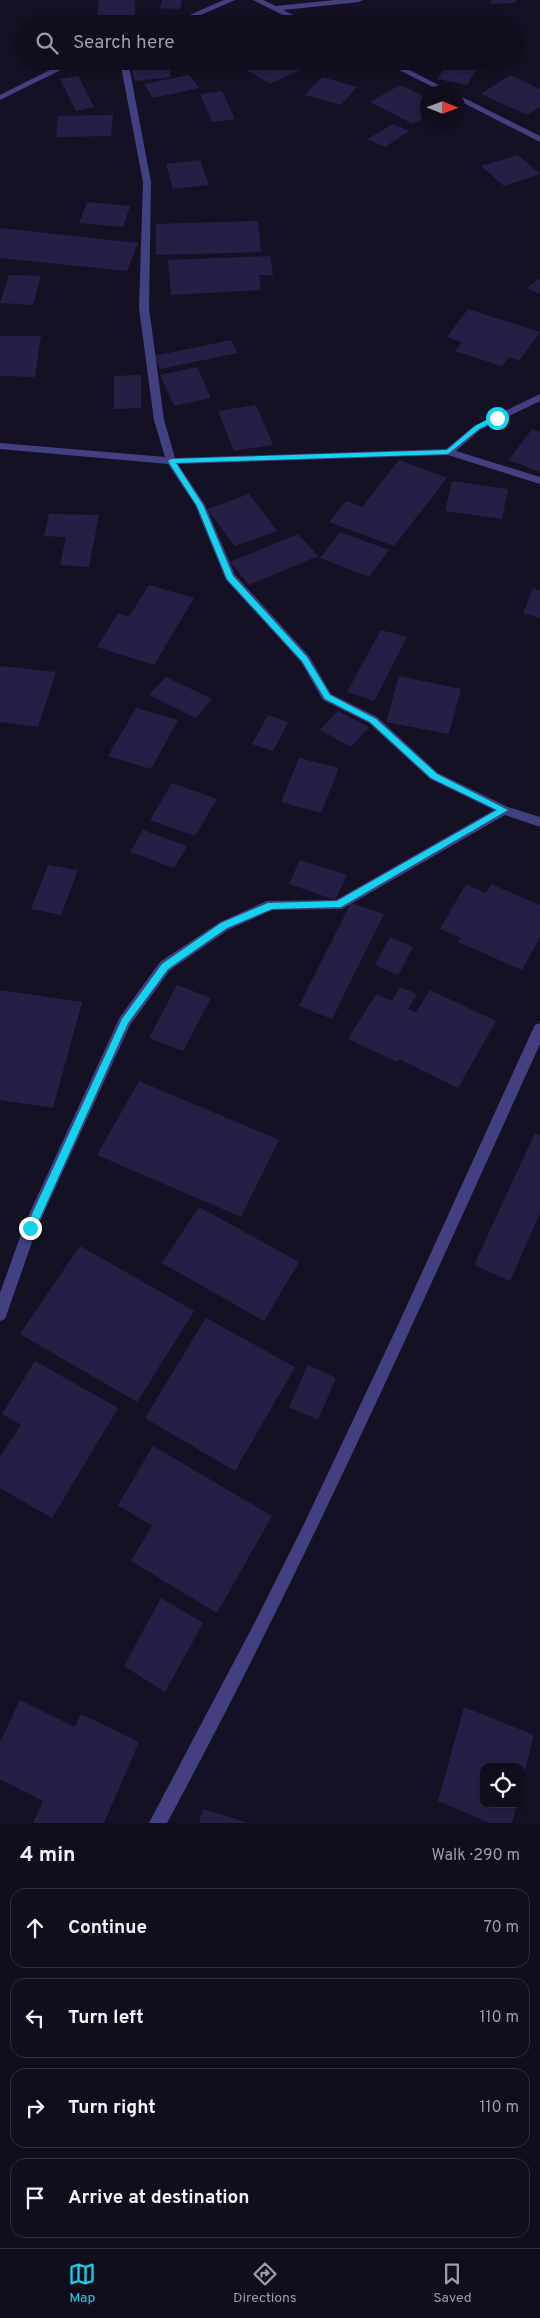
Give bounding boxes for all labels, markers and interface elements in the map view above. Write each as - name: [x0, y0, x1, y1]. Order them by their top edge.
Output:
- search box: [15, 15, 525, 70]
- icon: search: [33, 29, 61, 57]
- text: Search here: [73, 31, 175, 55]
- north arrow: [420, 85, 465, 130]
- route start: [486, 407, 509, 430]
- route end: [19, 1217, 42, 1240]
- map controls: [480, 1763, 525, 1808]
- button: locate: [480, 1763, 525, 1808]
- text: 4 min: [20, 1842, 76, 1869]
- text: Walk · 290 m: [432, 1846, 520, 1866]
- icon: ahead: [21, 1914, 49, 1942]
- text: Continue: [68, 1916, 147, 1940]
- text: 70 m: [484, 1918, 519, 1938]
- icon: left: [21, 2004, 49, 2032]
- text: Turn left: [68, 2006, 144, 2030]
- text: 110 m: [479, 2008, 519, 2028]
- icon: right: [21, 2094, 49, 2122]
- text: Turn right: [68, 2096, 156, 2120]
- text: 110 m: [479, 2098, 519, 2118]
- icon: arrive: [21, 2184, 49, 2212]
- text: Arrive at destination: [68, 2186, 249, 2210]
- tab: Map: [68, 2260, 96, 2307]
- tab: Directions: [233, 2260, 297, 2307]
- tab: Saved: [433, 2260, 472, 2307]

